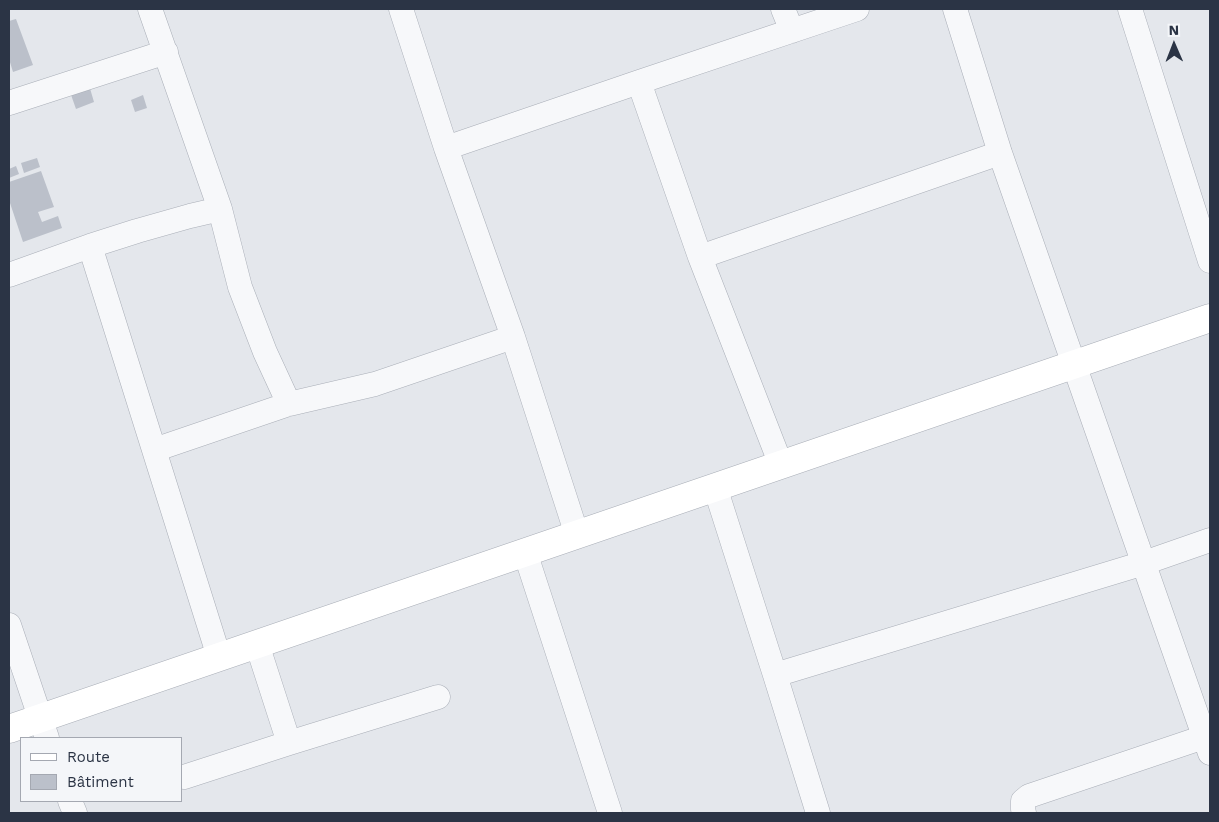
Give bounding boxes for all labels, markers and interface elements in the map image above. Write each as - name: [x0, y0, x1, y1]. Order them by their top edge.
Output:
- north arrow: [1149, 20, 1199, 70]
- text: N: [1168, 22, 1179, 38]
- legend: [20, 737, 182, 802]
- text: Route: [67, 748, 110, 766]
- text: Bâtiment: [67, 773, 134, 791]

